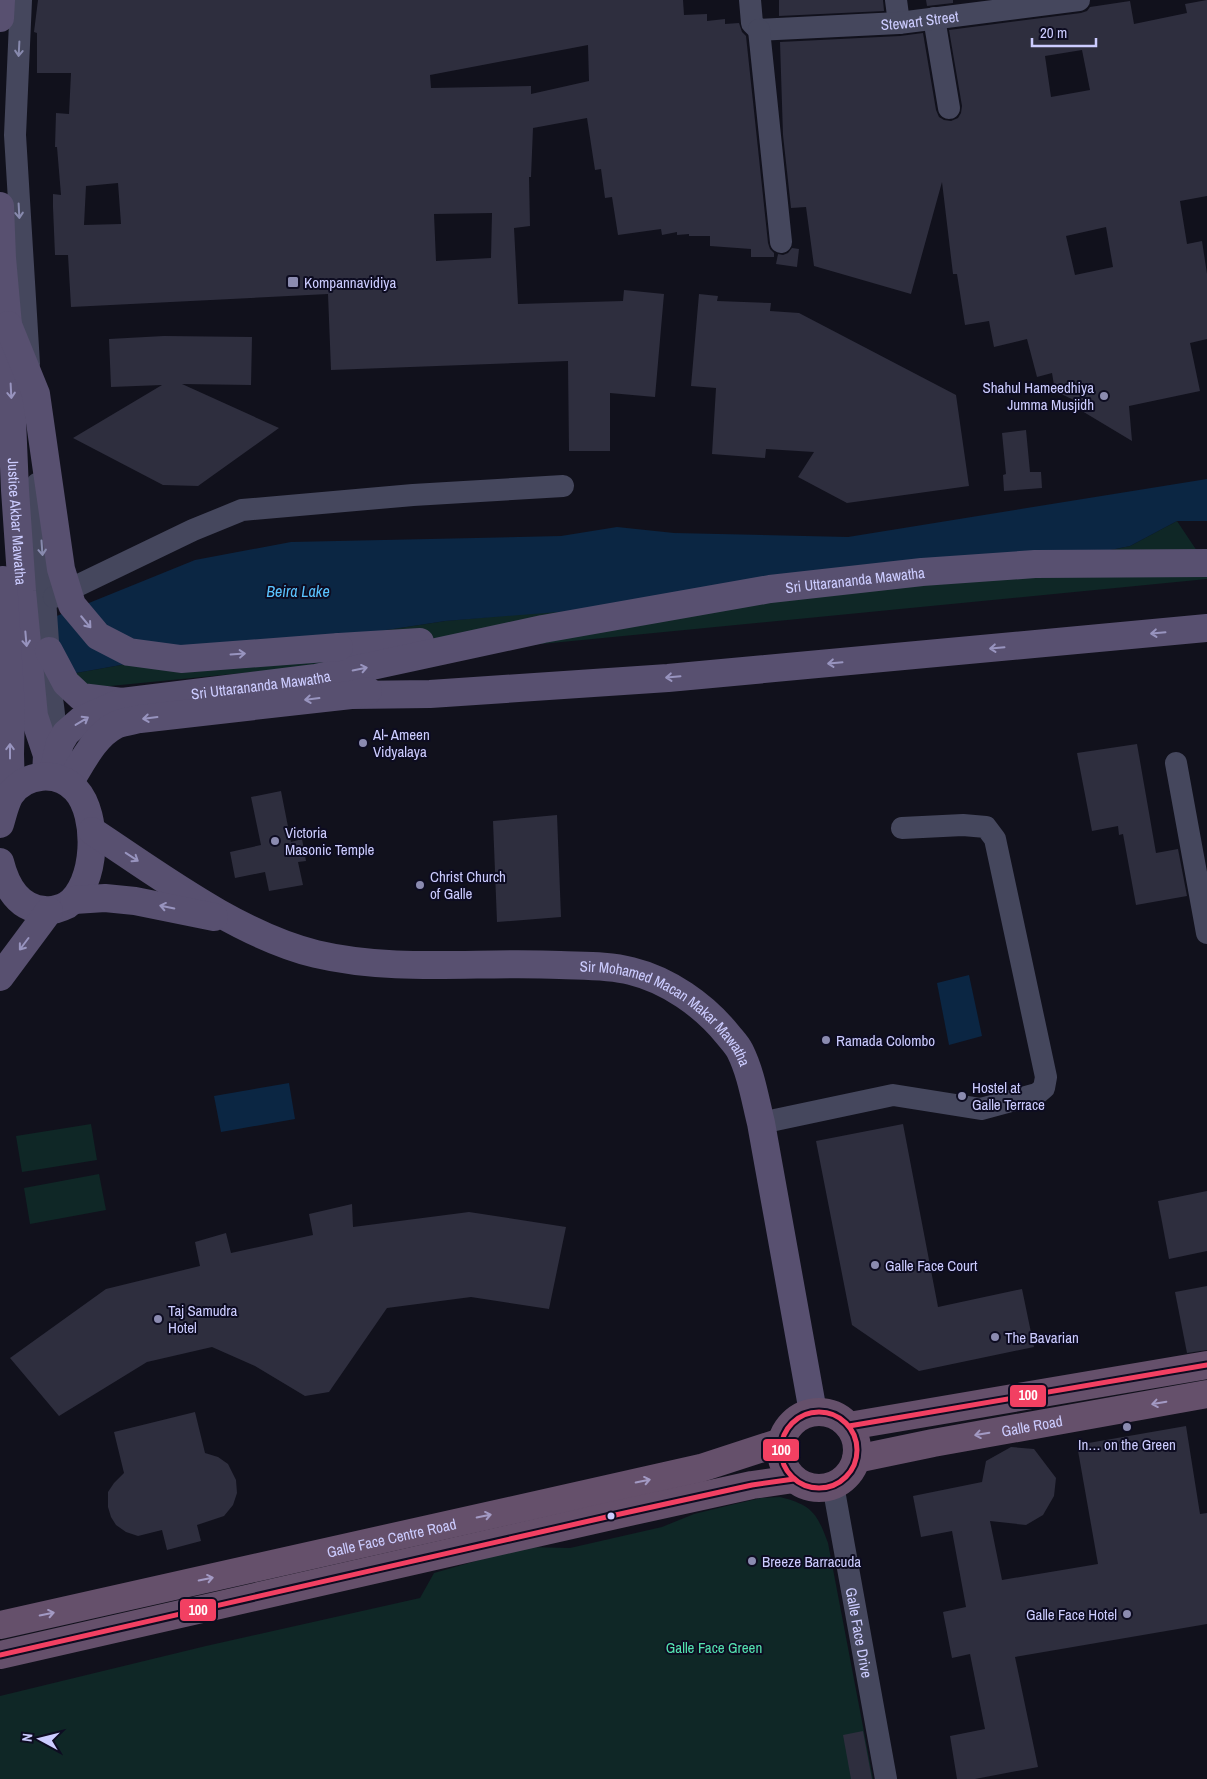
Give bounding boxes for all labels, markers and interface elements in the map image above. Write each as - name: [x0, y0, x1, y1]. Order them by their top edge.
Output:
- street label: Stewart Street: [880, 5, 960, 34]
- scale bar: [1032, 15, 1096, 47]
- text: 20 m: [1040, 22, 1067, 43]
- one-way arrow: [15, 40, 24, 56]
- one-way arrow: [15, 203, 24, 219]
- place label: Kompannavidiya: [304, 272, 396, 293]
- marker: Kompannavidiya: [286, 275, 300, 289]
- place label: Shahul Hameedhiya Jumma Musjidh: [983, 377, 1094, 415]
- one-way arrow: [6, 383, 15, 399]
- marker: Shahul Hameedhiya Jumma Musjidh: [1098, 390, 1110, 402]
- street label: Justice Akbar Mawatha: [3, 457, 32, 586]
- one-way arrow: [37, 540, 46, 556]
- street label: Sri Uttarananda Mawatha: [784, 561, 926, 598]
- water label: Beira Lake: [266, 580, 330, 602]
- one-way arrow: [80, 615, 91, 628]
- one-way arrow: [1151, 628, 1167, 638]
- one-way arrow: [22, 631, 31, 647]
- one-way arrow: [989, 643, 1005, 653]
- one-way arrow: [229, 649, 245, 659]
- one-way arrow: [827, 658, 843, 668]
- one-way arrow: [352, 664, 368, 673]
- street label: Sri Uttarananda Mawatha: [190, 665, 332, 704]
- one-way arrow: [665, 672, 681, 682]
- one-way arrow: [304, 694, 320, 704]
- one-way arrow: [143, 713, 159, 723]
- one-way arrow: [75, 716, 89, 726]
- place label: Al- Ameen Vidyalaya: [372, 724, 430, 762]
- marker: Al- Ameen Vidyalaya: [357, 737, 369, 749]
- one-way arrow: [5, 743, 15, 760]
- place label: Victoria Masonic Temple: [285, 822, 375, 860]
- marker: Victoria Masonic Temple: [269, 835, 281, 847]
- one-way arrow: [125, 853, 139, 863]
- place label: Christ Church of Galle: [430, 866, 506, 904]
- marker: Christ Church of Galle: [414, 879, 426, 891]
- one-way arrow: [160, 902, 176, 912]
- one-way arrow: [19, 937, 30, 950]
- street label: Sir Mohamed Macan Makar Mawatha: [579, 955, 756, 1069]
- place label: Ramada Colombo: [836, 1030, 935, 1051]
- marker: Ramada Colombo: [820, 1034, 832, 1046]
- place label: Hostel at Galle Terrace: [972, 1077, 1045, 1115]
- marker: Hostel at Galle Terrace: [956, 1090, 968, 1102]
- place label: Galle Face Court: [885, 1255, 978, 1276]
- marker: Galle Face Court: [869, 1259, 881, 1271]
- place label: Taj Samudra Hotel: [168, 1300, 237, 1338]
- marker: Taj Samudra Hotel: [152, 1313, 164, 1325]
- place label: The Bavarian: [1005, 1327, 1079, 1348]
- marker: The Bavarian: [989, 1331, 1001, 1343]
- line badge: 100: [1009, 1384, 1047, 1408]
- text: 100: [1018, 1386, 1038, 1404]
- one-way arrow: [1151, 1398, 1167, 1408]
- street label: Galle Road: [1000, 1410, 1064, 1441]
- marker: In… on the Green: [1121, 1421, 1133, 1433]
- one-way arrow: [974, 1430, 990, 1440]
- place label: In… on the Green: [1078, 1434, 1176, 1455]
- line badge: 100: [762, 1438, 800, 1462]
- text: 100: [771, 1441, 791, 1459]
- one-way arrow: [634, 1476, 650, 1485]
- one-way arrow: [476, 1511, 492, 1520]
- unlabelled marker: [606, 1511, 616, 1521]
- street label: Galle Face Centre Road: [325, 1513, 458, 1562]
- place label: Breeze Barracuda: [762, 1551, 861, 1572]
- marker: Breeze Barracuda: [746, 1555, 758, 1567]
- one-way arrow: [198, 1574, 214, 1583]
- street label: Galle Face Drive: [841, 1586, 878, 1680]
- line badge: 100: [179, 1598, 217, 1622]
- text: 100: [188, 1601, 208, 1619]
- place label: Galle Face Hotel: [1026, 1604, 1117, 1625]
- marker: Galle Face Hotel: [1121, 1608, 1133, 1620]
- one-way arrow: [39, 1609, 55, 1618]
- park label: Galle Face Green: [666, 1637, 762, 1658]
- north arrow: [15, 1714, 65, 1764]
- text: N: [18, 1732, 37, 1743]

